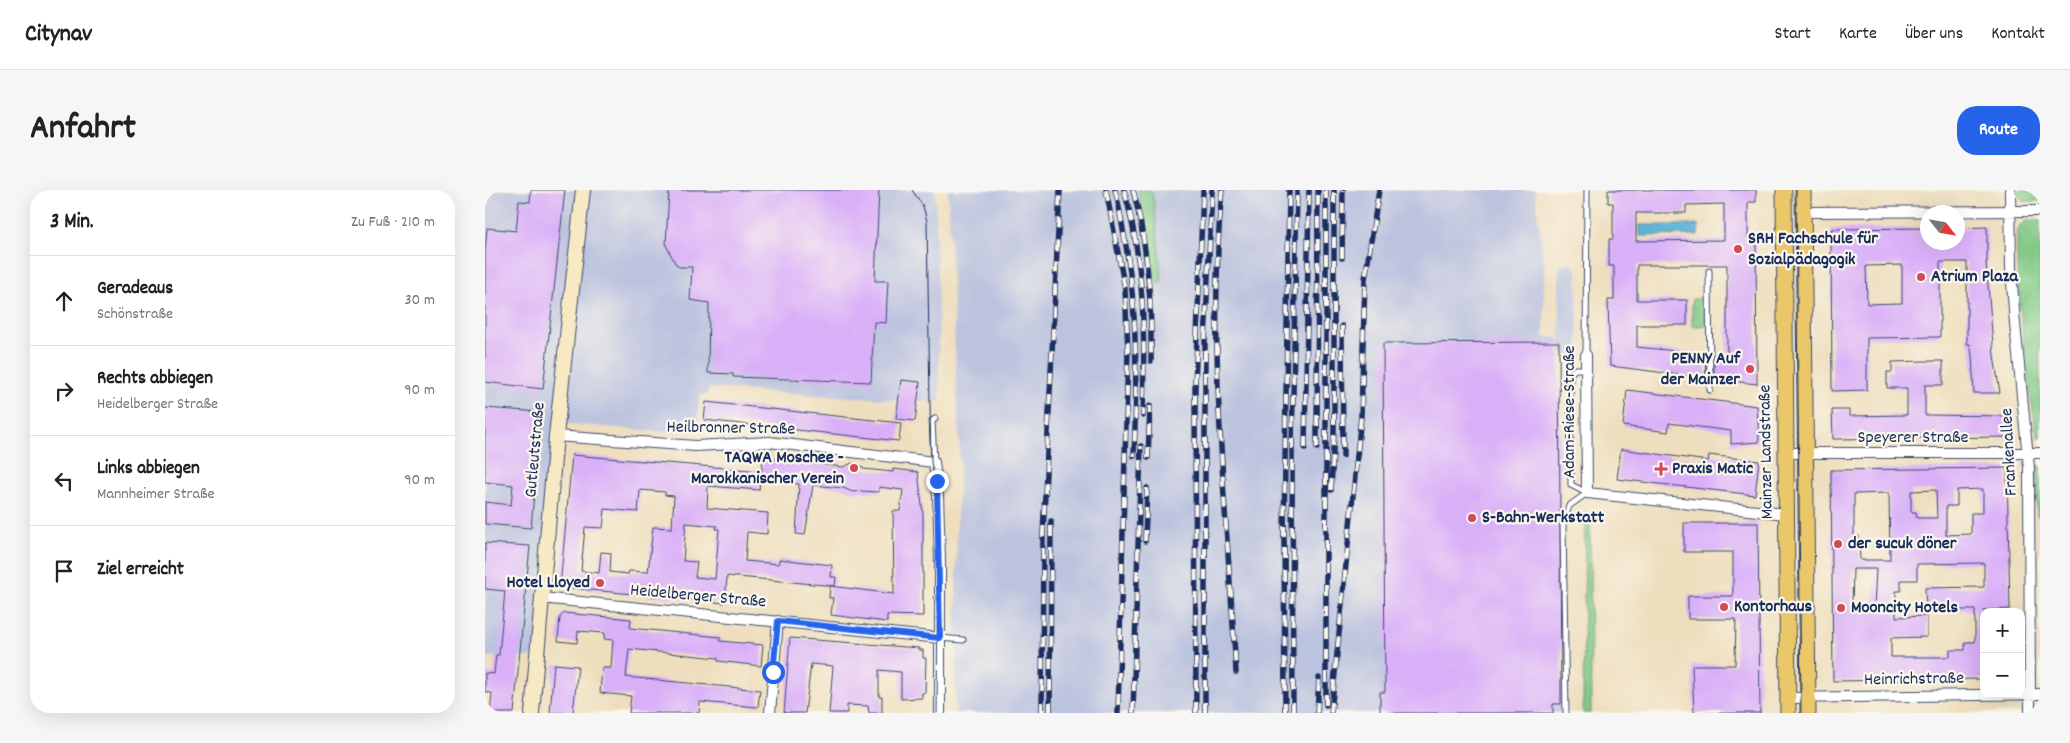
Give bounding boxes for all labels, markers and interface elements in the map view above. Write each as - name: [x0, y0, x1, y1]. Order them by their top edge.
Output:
- text: Citynav: [25, 18, 92, 52]
- text: Start: [1775, 22, 1811, 47]
- text: Karte: [1839, 22, 1877, 47]
- text: Über uns: [1905, 22, 1963, 47]
- text: Kontakt: [1991, 22, 2045, 47]
- text: Anfahrt: [30, 105, 136, 155]
- button: Route: [1957, 106, 2040, 155]
- north arrow: [1920, 205, 1965, 250]
- text: 3 Min.: [50, 208, 93, 238]
- text: Zu Fuß · 210 m: [351, 211, 435, 234]
- place label: SRH Fachschule für Sozialpädagogik: [1748, 227, 1878, 273]
- marker: SRH Fachschule für Sozialpädagogik: [1732, 243, 1744, 255]
- place label: Atrium Plaza: [1931, 265, 2018, 290]
- marker: Atrium Plaza: [1915, 271, 1927, 283]
- text: Geradeaus: [97, 276, 173, 303]
- icon: ahead: [50, 287, 78, 315]
- text: 30 m: [405, 289, 435, 312]
- text: Schönstraße: [97, 303, 173, 326]
- street label: Adam-Riese-Straße: [1558, 345, 1583, 479]
- place label: PENNY Auf der Mainzer: [1661, 347, 1742, 393]
- marker: PENNY Auf der Mainzer: [1744, 363, 1756, 375]
- text: Rechts abbiegen: [97, 366, 213, 393]
- icon: right: [50, 377, 78, 405]
- text: 90 m: [404, 379, 435, 402]
- street label: Mainzer Landstraße: [1753, 384, 1781, 519]
- text: Heidelberger Straße: [97, 393, 218, 416]
- street label: Gutleutstraße: [519, 401, 553, 499]
- street label: Frankenallee: [1995, 407, 2025, 497]
- street label: Heilbronner Straße: [666, 415, 796, 443]
- street label: Speyerer Straße: [1858, 426, 1969, 451]
- place label: TAQWA Moschee - Marokkanischer Verein: [691, 446, 844, 492]
- text: Links abbiegen: [97, 456, 200, 483]
- place label: Praxis Matic: [1672, 457, 1753, 482]
- marker: TAQWA Moschee - Marokkanischer Verein: [848, 462, 860, 474]
- marker: Praxis Matic: [1654, 462, 1668, 476]
- icon: left: [50, 467, 78, 495]
- text: 90 m: [404, 469, 435, 492]
- route end: [926, 470, 949, 493]
- text: Mannheimer Straße: [97, 483, 215, 506]
- place label: S-Bahn-Werkstatt: [1482, 506, 1604, 531]
- marker: S-Bahn-Werkstatt: [1466, 512, 1478, 524]
- place label: der sucuk döner: [1848, 532, 1957, 557]
- marker: der sucuk döner: [1832, 538, 1844, 550]
- icon: arrive: [50, 557, 78, 585]
- text: Ziel erreicht: [97, 557, 184, 584]
- place label: Hotel Lloyed: [506, 571, 590, 596]
- marker: Hotel Lloyed: [594, 577, 606, 589]
- street label: Heidelberger Straße: [629, 579, 767, 615]
- place label: Kontorhaus: [1734, 595, 1812, 620]
- place label: Mooncity Hotels: [1851, 596, 1959, 621]
- marker: Kontorhaus: [1718, 601, 1730, 613]
- marker: Mooncity Hotels: [1835, 602, 1847, 614]
- map controls: [1980, 608, 2025, 698]
- button: +: [1980, 608, 2025, 653]
- button: −: [1980, 653, 2025, 698]
- route start: [762, 661, 785, 684]
- street label: Heinrichstraße: [1864, 667, 1964, 693]

